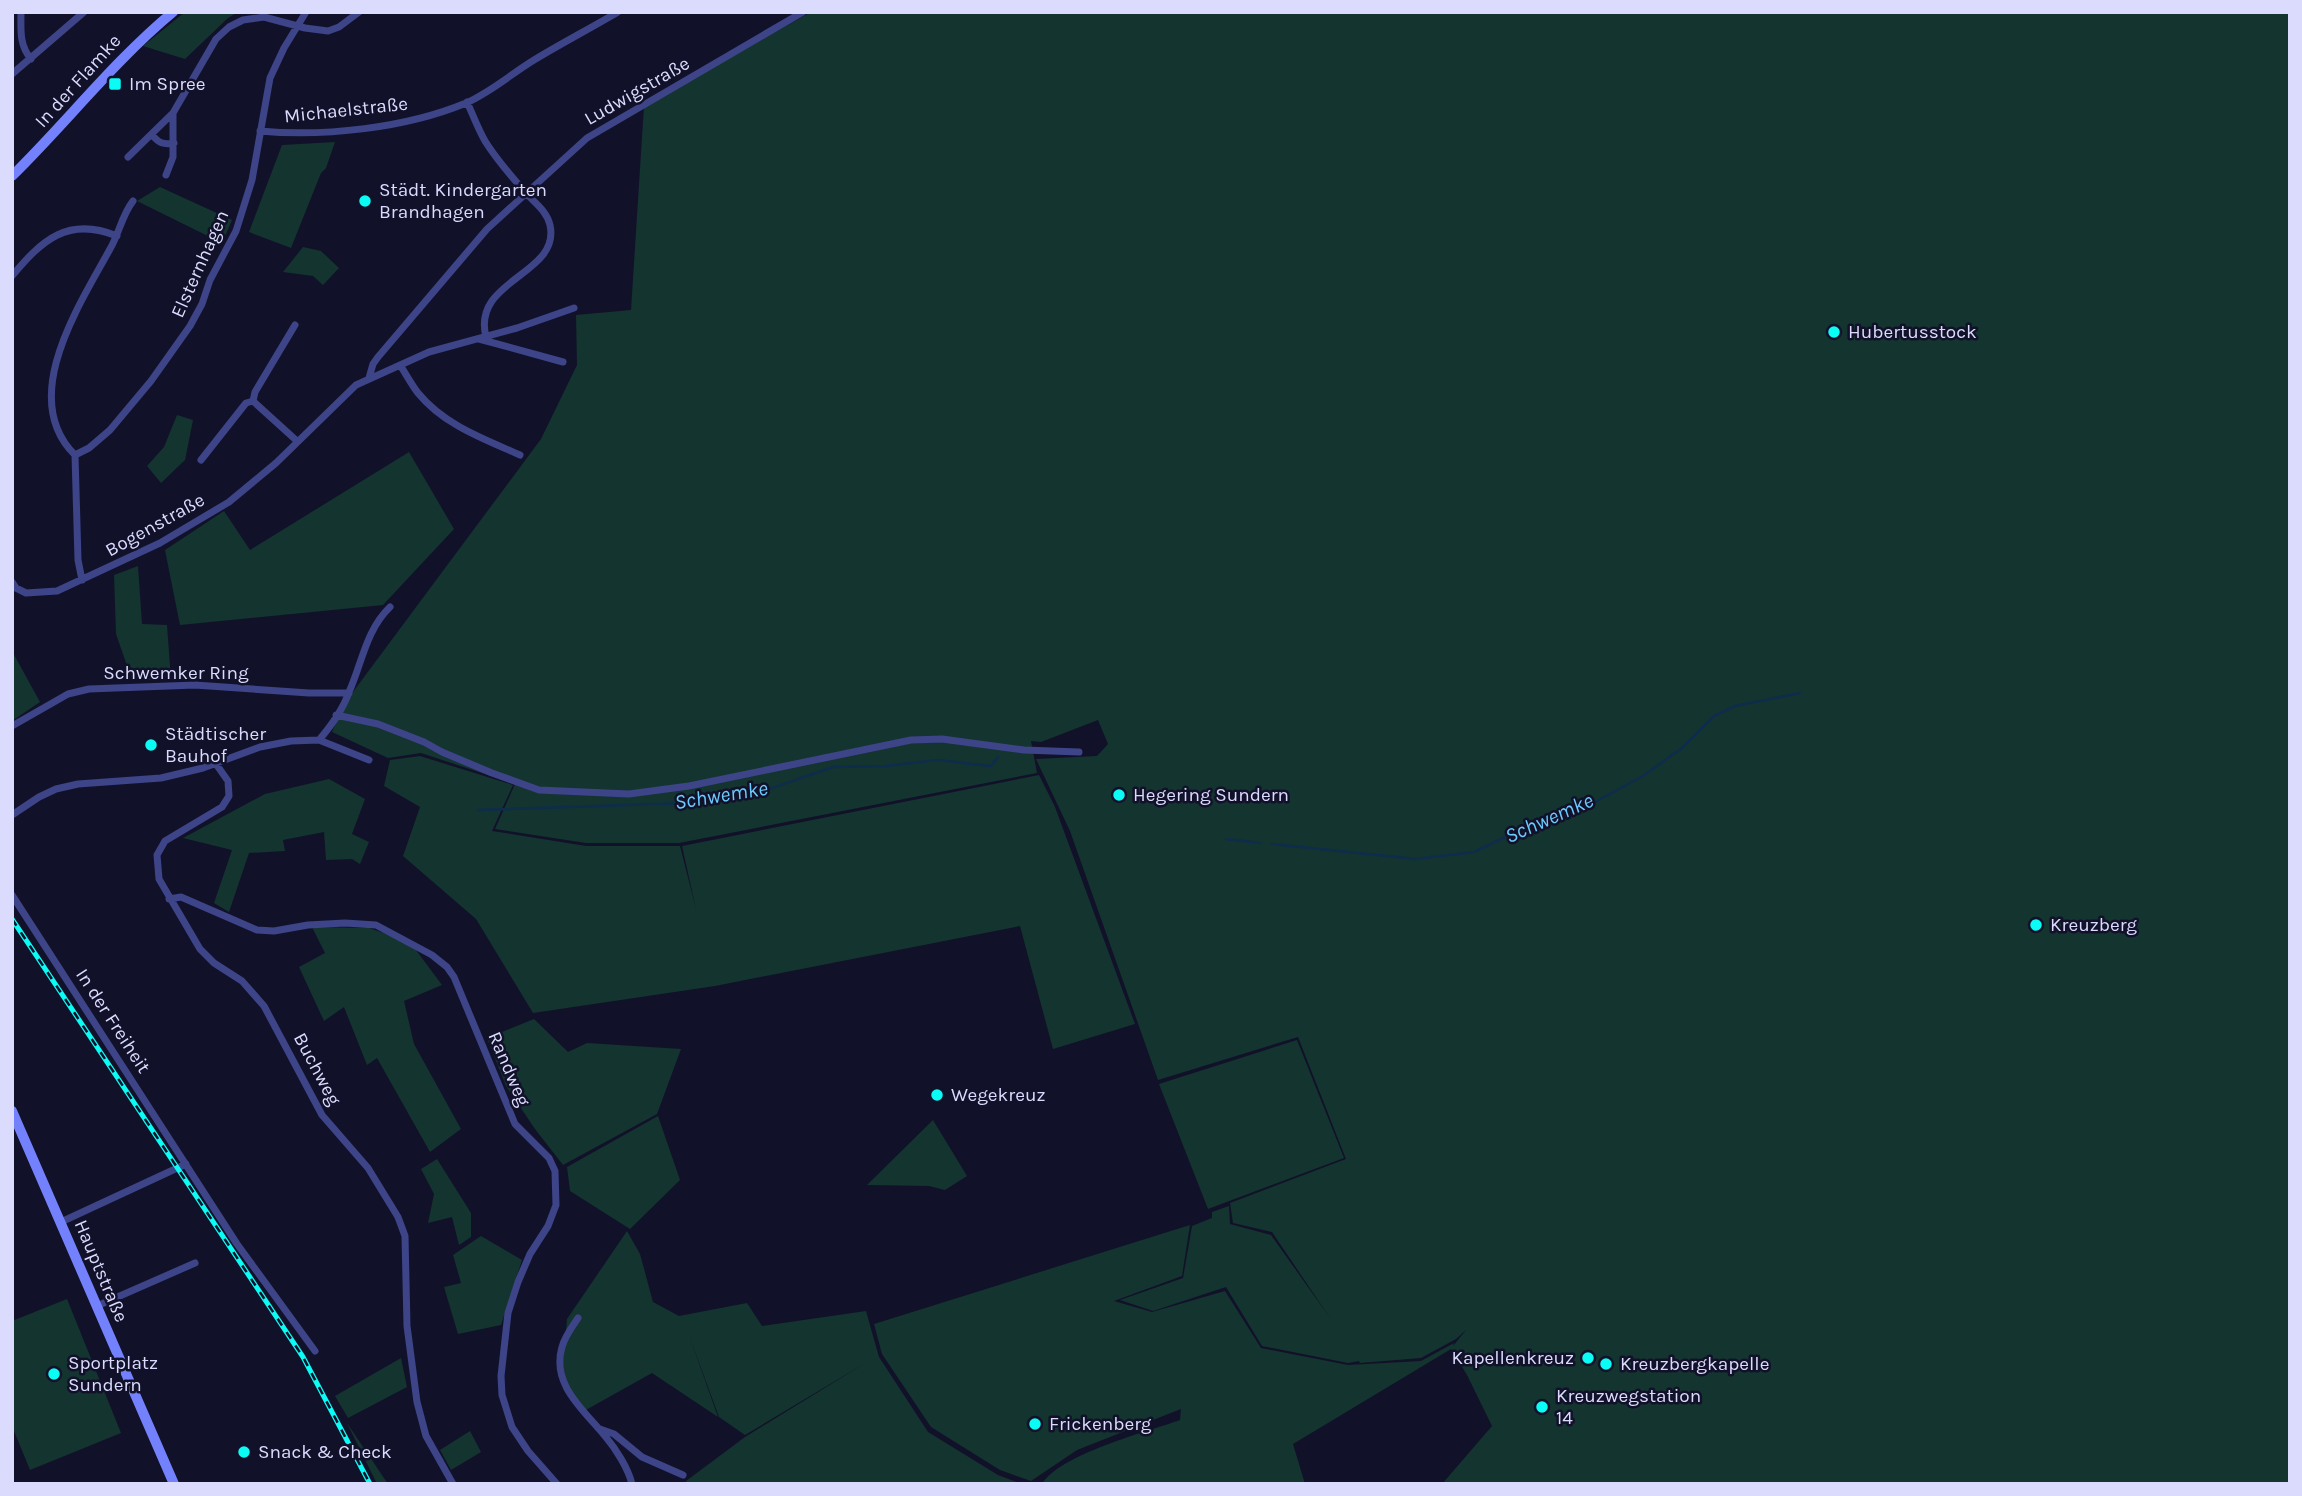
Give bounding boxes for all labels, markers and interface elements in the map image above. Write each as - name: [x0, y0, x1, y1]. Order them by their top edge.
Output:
- street label: In der Flamke: [30, 30, 126, 132]
- street label: Ludwigstraße: [581, 52, 693, 130]
- place label: Im Spree: [129, 73, 206, 95]
- marker: Im Spree: [107, 76, 123, 92]
- street label: Michaelstraße: [283, 93, 409, 127]
- place label: Städt. Kindergarten Brandhagen: [379, 179, 547, 223]
- marker: Städt. Kindergarten Brandhagen: [357, 193, 373, 209]
- street label: Elsternhagen: [167, 207, 233, 321]
- place label: Hubertusstock: [1848, 321, 1977, 343]
- marker: Hubertusstock: [1826, 324, 1842, 340]
- street label: Bogenstraße: [102, 489, 208, 561]
- street label: Schwemker Ring: [103, 662, 249, 684]
- place label: Städtischer Bauhof: [165, 723, 266, 767]
- marker: Städtischer Bauhof: [143, 737, 159, 753]
- water label: Schwemke: [673, 776, 770, 814]
- place label: Hegering Sundern: [1133, 784, 1289, 806]
- marker: Hegering Sundern: [1111, 787, 1127, 803]
- water label: Schwemke: [1501, 788, 1597, 848]
- place label: Kreuzberg: [2050, 914, 2137, 936]
- marker: Kreuzberg: [2028, 917, 2044, 933]
- street label: In der Freiheit: [71, 965, 155, 1077]
- street label: Randweg: [483, 1028, 535, 1110]
- street label: Buchweg: [289, 1029, 345, 1109]
- place label: Wegekreuz: [951, 1084, 1045, 1106]
- marker: Wegekreuz: [929, 1087, 945, 1103]
- street label: Hauptstraße: [70, 1217, 132, 1325]
- place label: Kapellenkreuz: [1451, 1347, 1574, 1369]
- marker: Kapellenkreuz: [1580, 1350, 1596, 1366]
- place label: Sportplatz Sundern: [68, 1352, 158, 1396]
- place label: Kreuzbergkapelle: [1620, 1353, 1769, 1375]
- marker: Kreuzbergkapelle: [1598, 1356, 1614, 1372]
- marker: Sportplatz Sundern: [46, 1366, 62, 1382]
- place label: Kreuzwegstation 14: [1556, 1385, 1701, 1429]
- marker: Kreuzwegstation 14: [1534, 1399, 1550, 1415]
- place label: Frickenberg: [1049, 1413, 1152, 1435]
- marker: Frickenberg: [1027, 1416, 1043, 1432]
- place label: Snack & Check: [258, 1441, 392, 1463]
- marker: Snack & Check: [236, 1444, 252, 1460]

